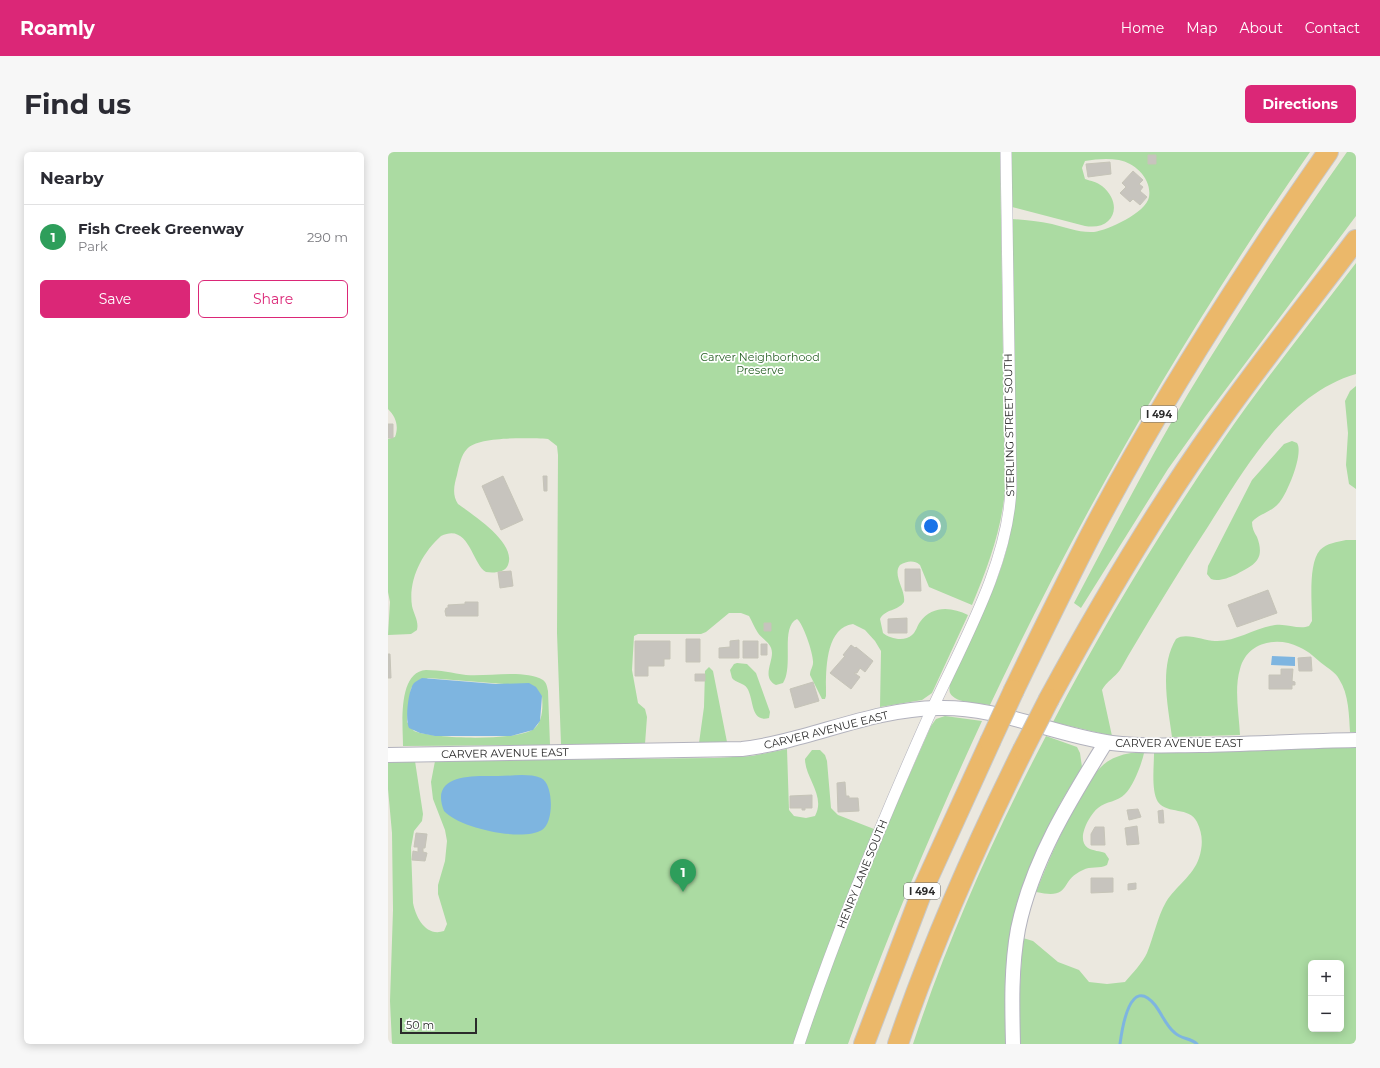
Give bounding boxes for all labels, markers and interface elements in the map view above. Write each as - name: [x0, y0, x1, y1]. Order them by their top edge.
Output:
- text: Roamly: [20, 17, 95, 40]
- text: Home: [1121, 19, 1164, 37]
- text: Map: [1186, 19, 1217, 37]
- text: About: [1239, 19, 1283, 37]
- text: Contact: [1305, 19, 1360, 37]
- button: Directions: [1245, 85, 1356, 123]
- text: Find us: [24, 87, 131, 121]
- text: Nearby: [40, 168, 104, 188]
- text: Fish Creek Greenway: [78, 219, 244, 238]
- text: 1: [50, 229, 56, 245]
- text: 290 m: [307, 229, 348, 245]
- text: Park: [78, 238, 108, 254]
- button: Save: [40, 280, 190, 318]
- button: Share: [198, 280, 348, 318]
- park label: Carver Neighborhood Preserve: [700, 350, 820, 377]
- street label: STERLING STREET SOUTH: [1001, 353, 1017, 497]
- road number: I 494: [1141, 406, 1177, 422]
- your location: [921, 516, 941, 536]
- street label: CARVER AVENUE EAST: [762, 708, 890, 752]
- street label: CARVER AVENUE EAST: [1115, 736, 1243, 750]
- street label: CARVER AVENUE EAST: [441, 745, 570, 761]
- street label: HENRY LANE SOUTH: [834, 817, 890, 931]
- pin: 1: [670, 859, 696, 892]
- road number: I 494: [904, 883, 940, 899]
- map controls: [1308, 960, 1344, 1032]
- button: +: [1308, 960, 1344, 996]
- button: −: [1308, 996, 1344, 1032]
- scale bar: [400, 1016, 477, 1035]
- text: 50 m: [406, 1018, 434, 1032]

